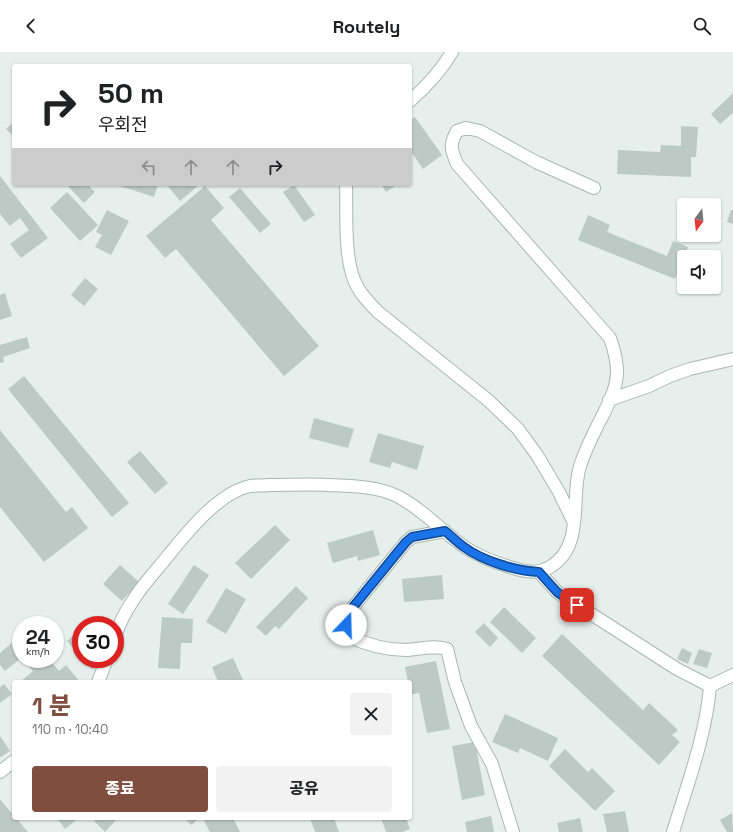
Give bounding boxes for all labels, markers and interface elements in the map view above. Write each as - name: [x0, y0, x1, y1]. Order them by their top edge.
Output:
- icon: back: [20, 15, 42, 37]
- text: Routely: [333, 15, 400, 38]
- icon: search: [691, 15, 713, 37]
- text: 50 m: [98, 75, 164, 111]
- icon: right: [32, 80, 84, 132]
- text: 우회전: [98, 113, 148, 136]
- icon: left: [138, 156, 160, 178]
- icon: ahead: [180, 156, 202, 178]
- icon: ahead: [222, 156, 244, 178]
- icon: right: [264, 156, 286, 178]
- north arrow: [677, 198, 721, 242]
- map controls: [677, 198, 721, 294]
- button: sound: [677, 250, 721, 294]
- pin: [560, 588, 594, 622]
- icon: arrive: [566, 594, 588, 616]
- position arrow: [325, 604, 367, 646]
- speed limit sign: 30: [72, 616, 124, 668]
- text: 24: [26, 624, 50, 650]
- text: km/h: [26, 645, 50, 658]
- text: 1 분: [32, 690, 71, 721]
- button: close: [350, 693, 392, 735]
- text: 110 m · 10:40: [32, 721, 108, 738]
- button: 종료: [32, 766, 208, 812]
- button: 공유: [216, 766, 392, 812]

